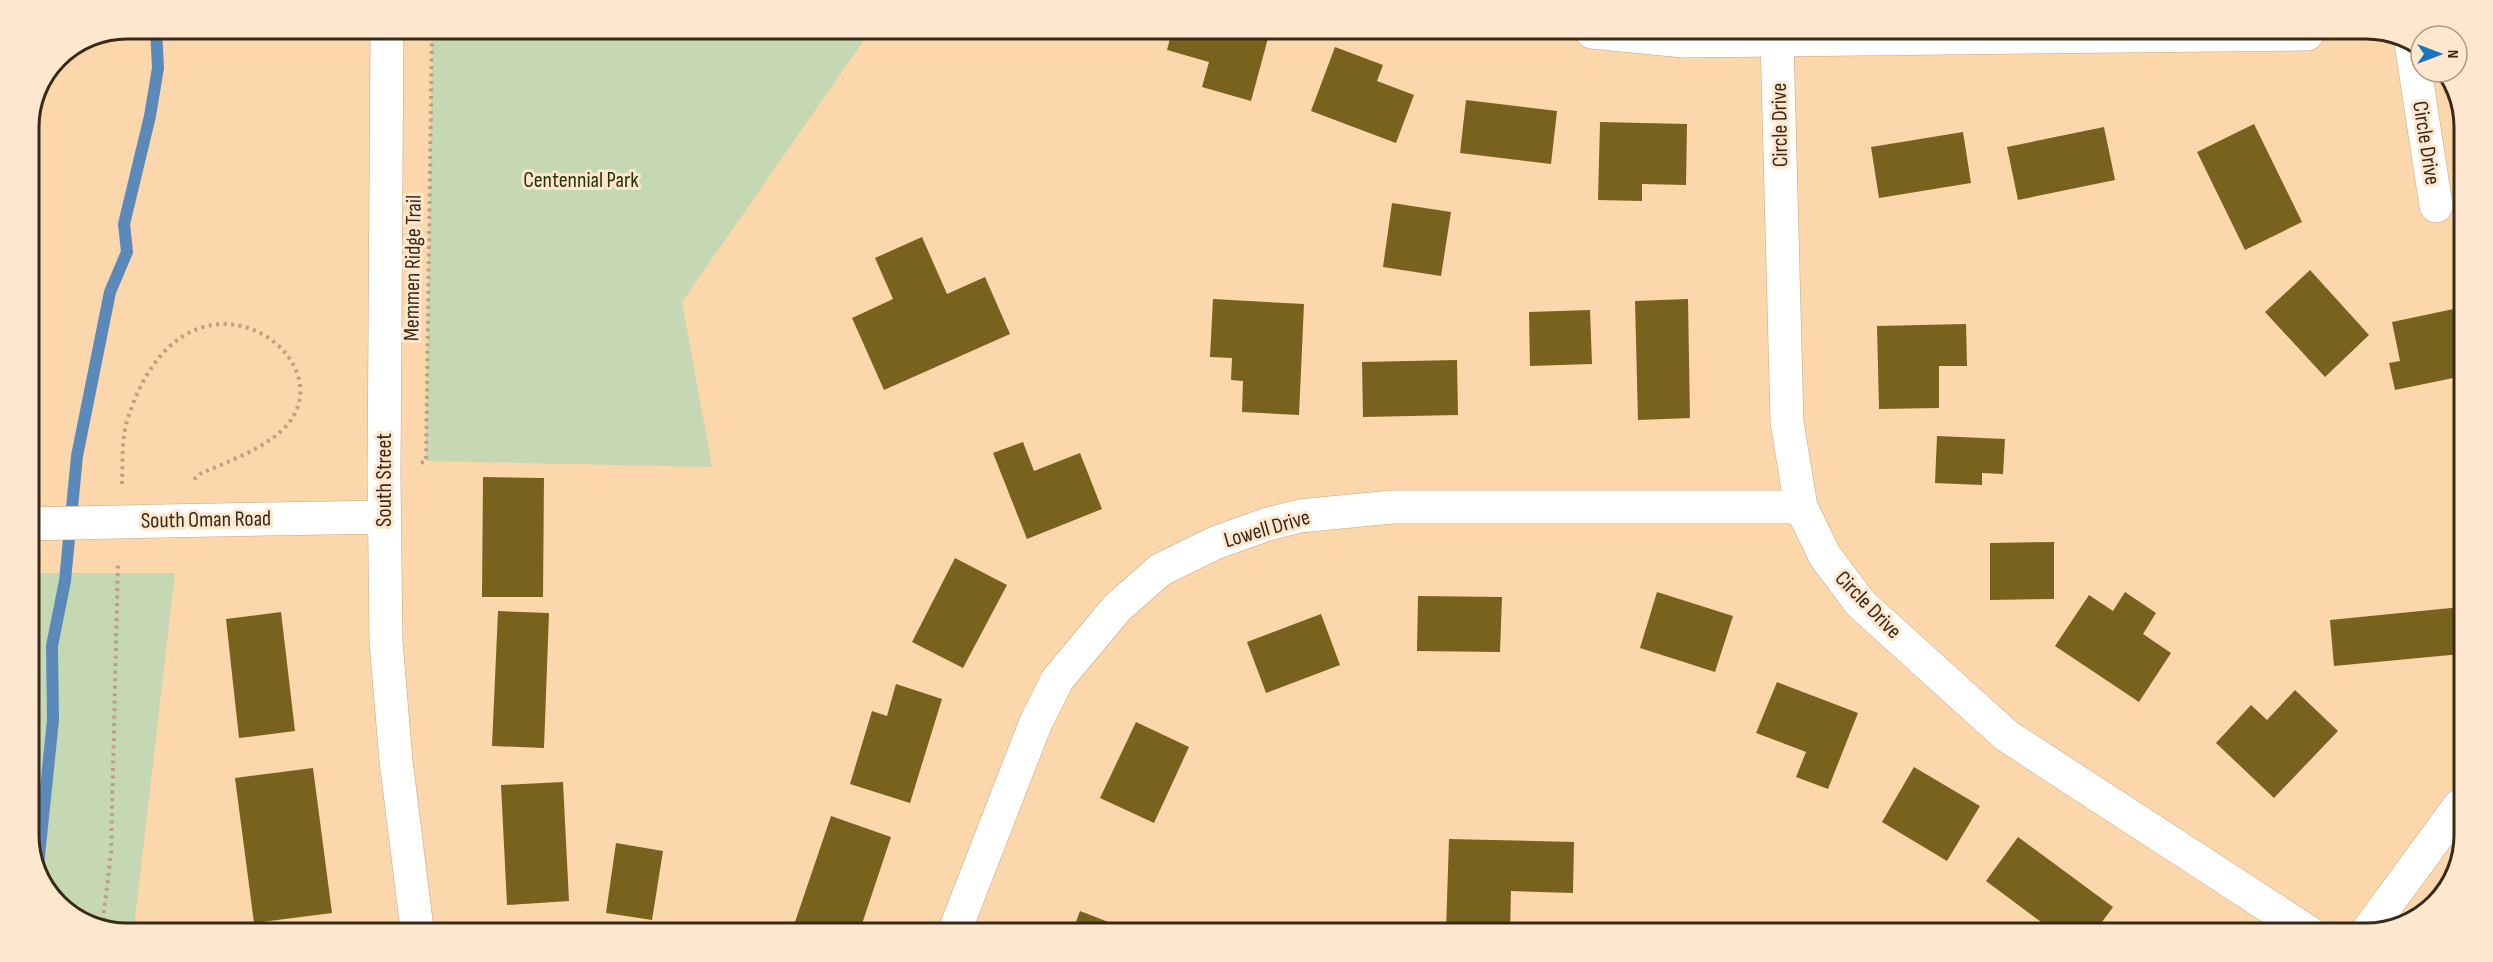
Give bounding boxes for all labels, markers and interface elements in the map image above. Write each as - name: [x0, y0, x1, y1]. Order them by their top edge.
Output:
- north arrow: [2409, 24, 2469, 84]
- text: N: [2443, 50, 2462, 58]
- street label: Circle Drive: [1766, 83, 1794, 167]
- street label: Circle Drive: [2406, 99, 2446, 187]
- park label: Centennial Park: [523, 167, 639, 194]
- street label: Memmen Ridge Trail: [398, 195, 428, 341]
- street label: South Street: [371, 433, 398, 527]
- street label: Lowell Drive: [1221, 504, 1313, 554]
- street label: South Oman Road: [141, 505, 271, 535]
- street label: Circle Drive: [1829, 565, 1907, 645]

